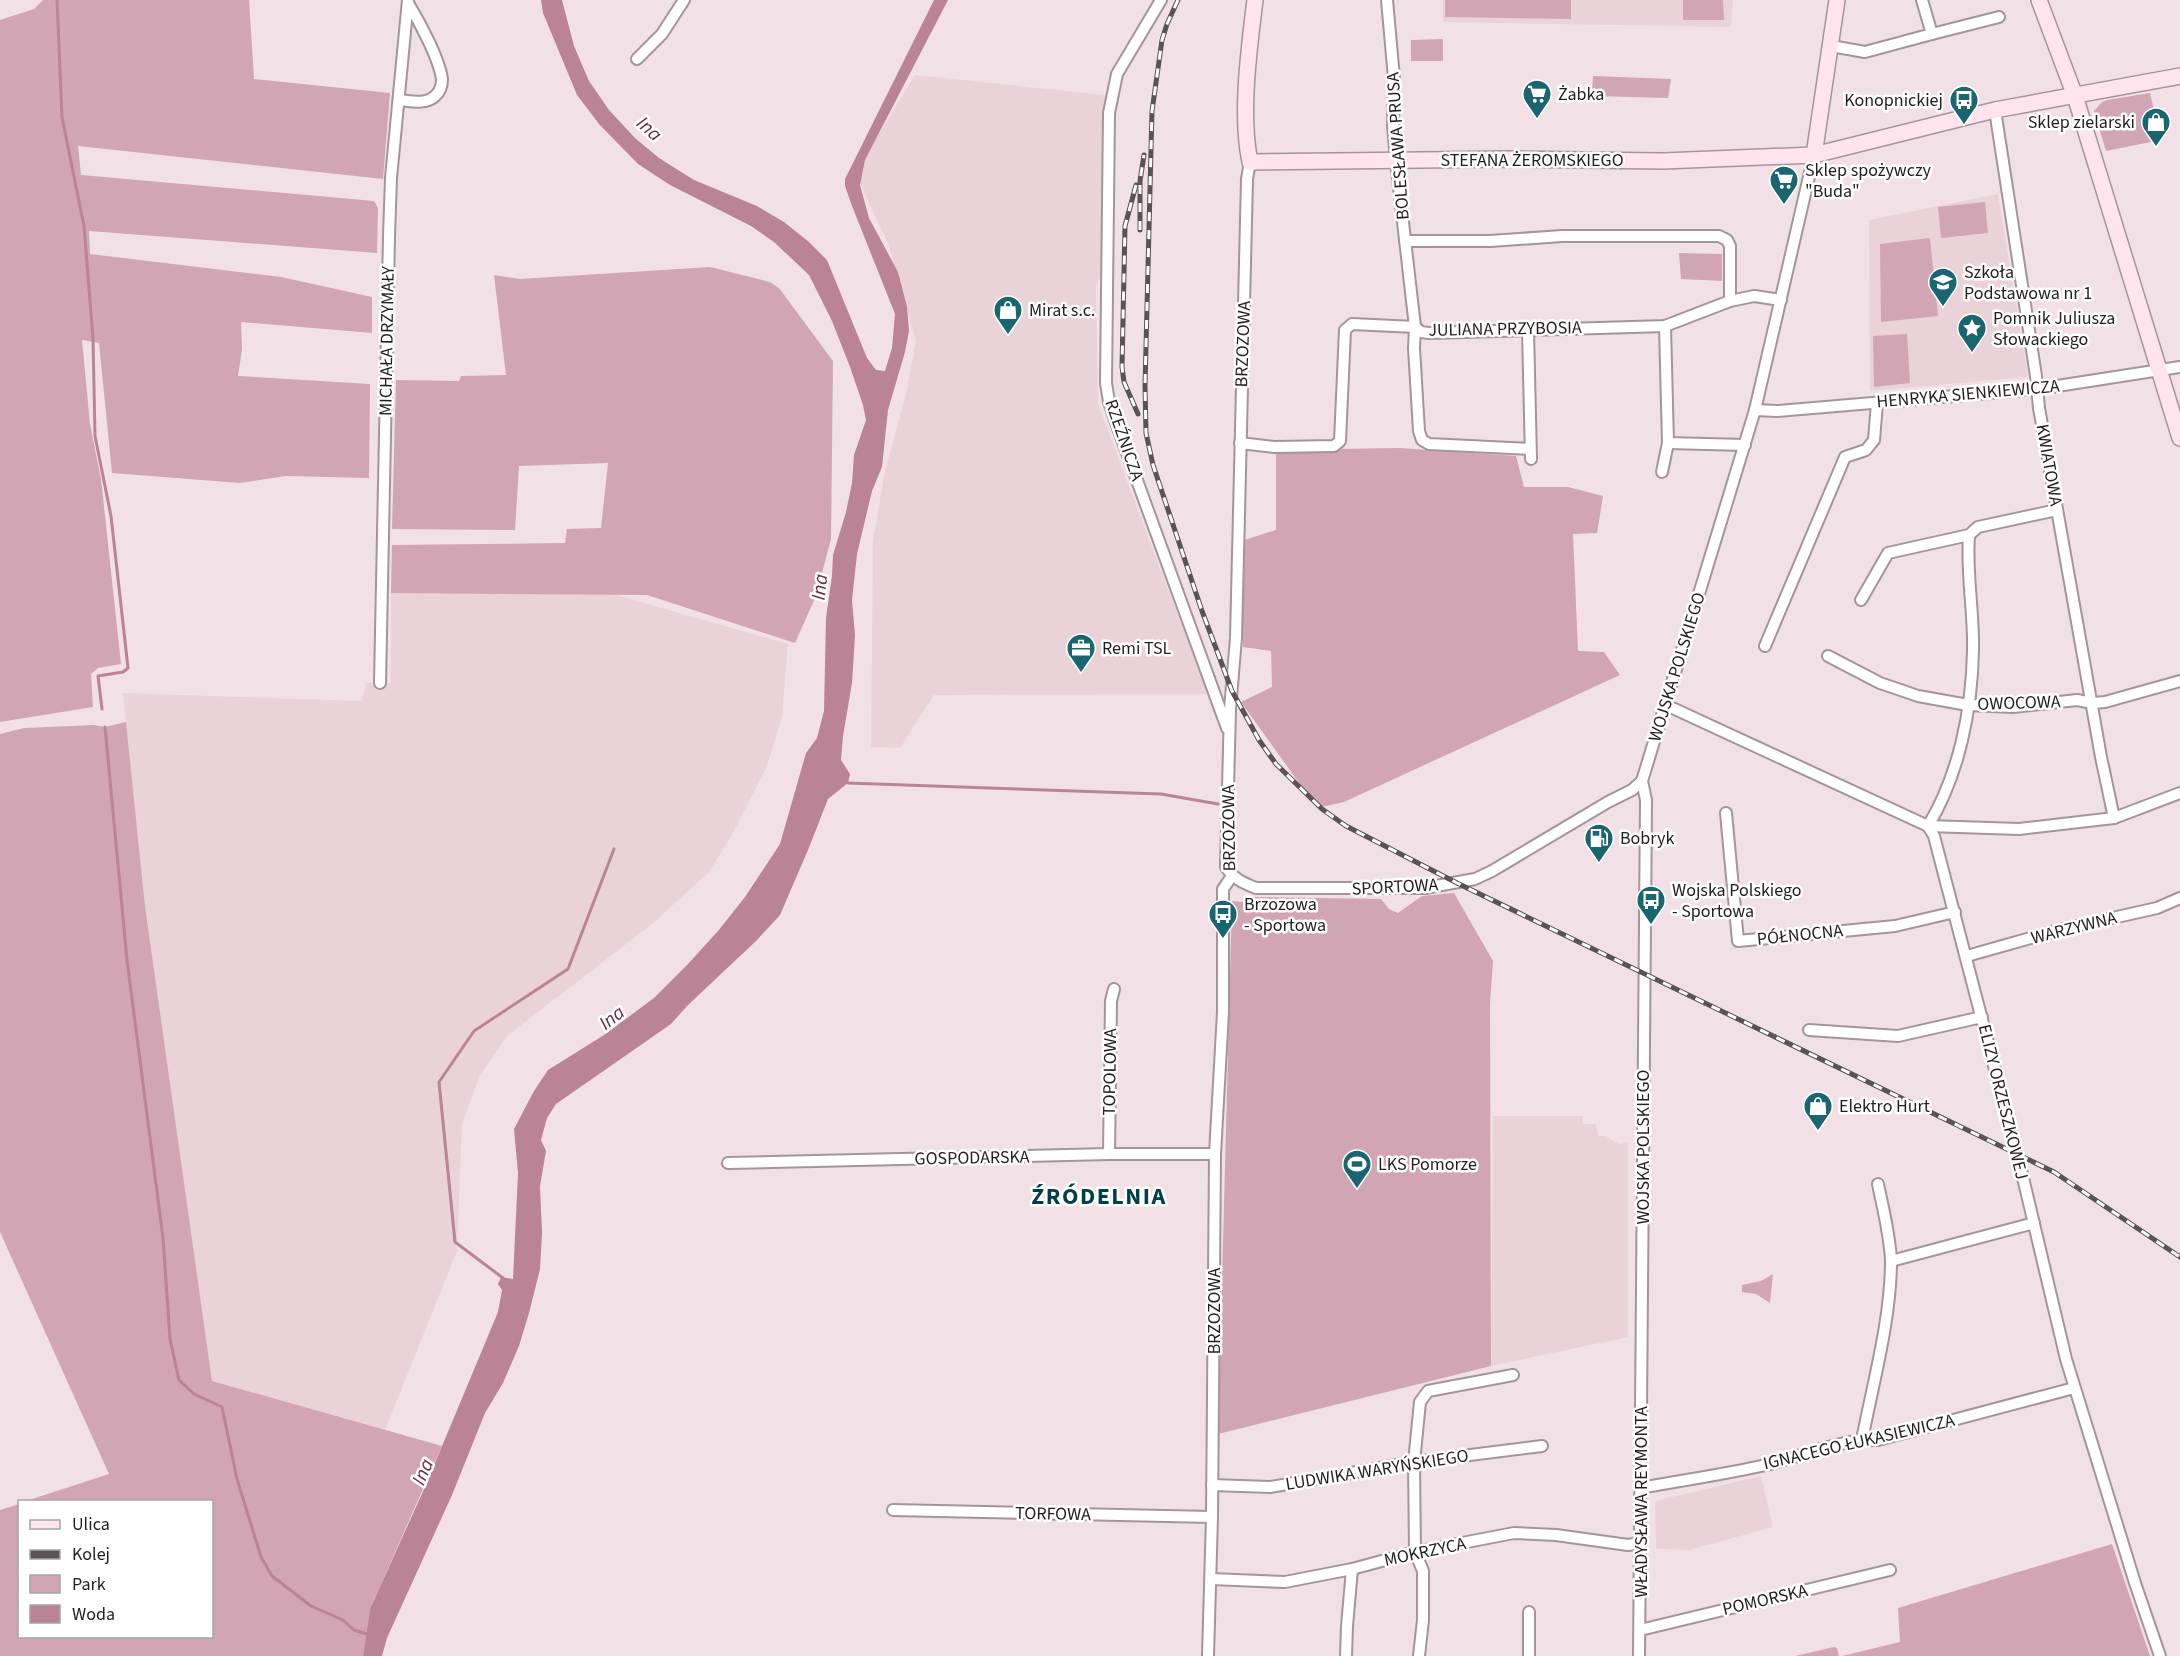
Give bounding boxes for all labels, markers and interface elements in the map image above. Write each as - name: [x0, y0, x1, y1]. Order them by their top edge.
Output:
- street label: BOLESŁAWA PRUSA: [1380, 71, 1416, 221]
- supermarket icon: Żabka: [1521, 78, 1553, 120]
- place label: Żabka: [1558, 82, 1604, 107]
- bus stop icon: Konopnickiej: [1948, 84, 1980, 126]
- place label: Konopnickiej: [1844, 88, 1943, 113]
- shop icon: Sklep zielarski: [2140, 106, 2172, 148]
- water label: Ina: [630, 110, 668, 148]
- place label: Sklep zielarski: [2028, 110, 2135, 135]
- street label: STEFANA ŻEROMSKIEGO: [1440, 148, 1624, 173]
- place label: Sklep spożywczy "Buda": [1805, 158, 1931, 204]
- supermarket icon: Sklep spożywczy "Buda": [1768, 164, 1800, 206]
- place label: Szkoła Podstawowa nr 1: [1964, 260, 2092, 306]
- street label: MICHAŁA DRZYMAŁY: [373, 265, 401, 416]
- school or university icon: Szkoła Podstawowa nr 1: [1927, 266, 1959, 308]
- shop icon: Mirat s.c.: [992, 294, 1024, 336]
- place label: Mirat s.c.: [1029, 298, 1095, 323]
- street label: BRZOZOWA: [1229, 300, 1257, 388]
- place label: Pomnik Juliusza Słowackiego: [1993, 306, 2115, 352]
- place icon: Pomnik Juliusza Słowackiego: [1956, 312, 1988, 354]
- street label: JULIANA PRZYBOSIA: [1428, 315, 1582, 343]
- street label: HENRYKA SIENKIEWICZA: [1875, 374, 2061, 414]
- street label: RZEŹNICZA: [1098, 396, 1150, 484]
- street label: KWIATOWA: [2029, 422, 2069, 508]
- water label: Ina: [805, 572, 835, 601]
- street label: WOJSKA POLSKIEGO: [1642, 589, 1712, 745]
- office icon: Remi TSL: [1065, 632, 1097, 674]
- place label: Remi TSL: [1102, 636, 1171, 661]
- street label: OWOCOWA: [1977, 689, 2061, 717]
- street label: BRZOZOWA: [1216, 784, 1242, 872]
- fuel station icon: Bobryk: [1583, 822, 1615, 864]
- place label: Bobryk: [1620, 826, 1674, 851]
- street label: SPORTOWA: [1351, 872, 1439, 902]
- place label: Wojska Polskiego - Sportowa: [1672, 878, 1802, 924]
- bus stop icon: Wojska Polskiego - Sportowa: [1635, 884, 1667, 926]
- place label: Brzozowa - Sportowa: [1244, 892, 1326, 938]
- bus stop icon: Brzozowa - Sportowa: [1207, 898, 1239, 940]
- street label: WARZYWNA: [2028, 905, 2120, 951]
- street label: PÓŁNOCNA: [1756, 918, 1845, 952]
- water label: Ina: [593, 999, 631, 1037]
- street label: ELIZY ORZESZKOWEJ: [1972, 1022, 2034, 1182]
- street label: TOPOLOWA: [1097, 1028, 1123, 1116]
- street label: WOJSKA POLSKIEGO: [1631, 1069, 1656, 1224]
- shop icon: Elektro Hurt: [1802, 1090, 1834, 1132]
- place label: Elektro Hurt: [1839, 1094, 1930, 1119]
- street label: GOSPODARSKA: [914, 1144, 1030, 1172]
- sports icon: LKS Pomorze: [1341, 1148, 1373, 1190]
- place label: LKS Pomorze: [1378, 1152, 1477, 1177]
- district label: ŹRÓDELNIA: [1031, 1179, 1167, 1214]
- street label: BRZOZOWA: [1202, 1267, 1227, 1354]
- street label: WŁADYSŁAWA REYMONTA: [1629, 1406, 1654, 1598]
- street label: IGNACEGO ŁUKASIEWICZA: [1761, 1408, 1957, 1476]
- street label: LUDWIKA WARYŃSKIEGO: [1284, 1443, 1470, 1497]
- water label: Ina: [405, 1454, 441, 1490]
- legend: [18, 1500, 213, 1638]
- street label: TORFOWA: [1015, 1501, 1091, 1527]
- text: Ulica: [72, 1512, 110, 1537]
- street label: MOKRZYCA: [1382, 1531, 1469, 1573]
- text: Kolej: [72, 1542, 110, 1567]
- text: Park: [72, 1572, 106, 1597]
- street label: POMORSKA: [1720, 1578, 1810, 1622]
- text: Woda: [72, 1602, 115, 1627]

